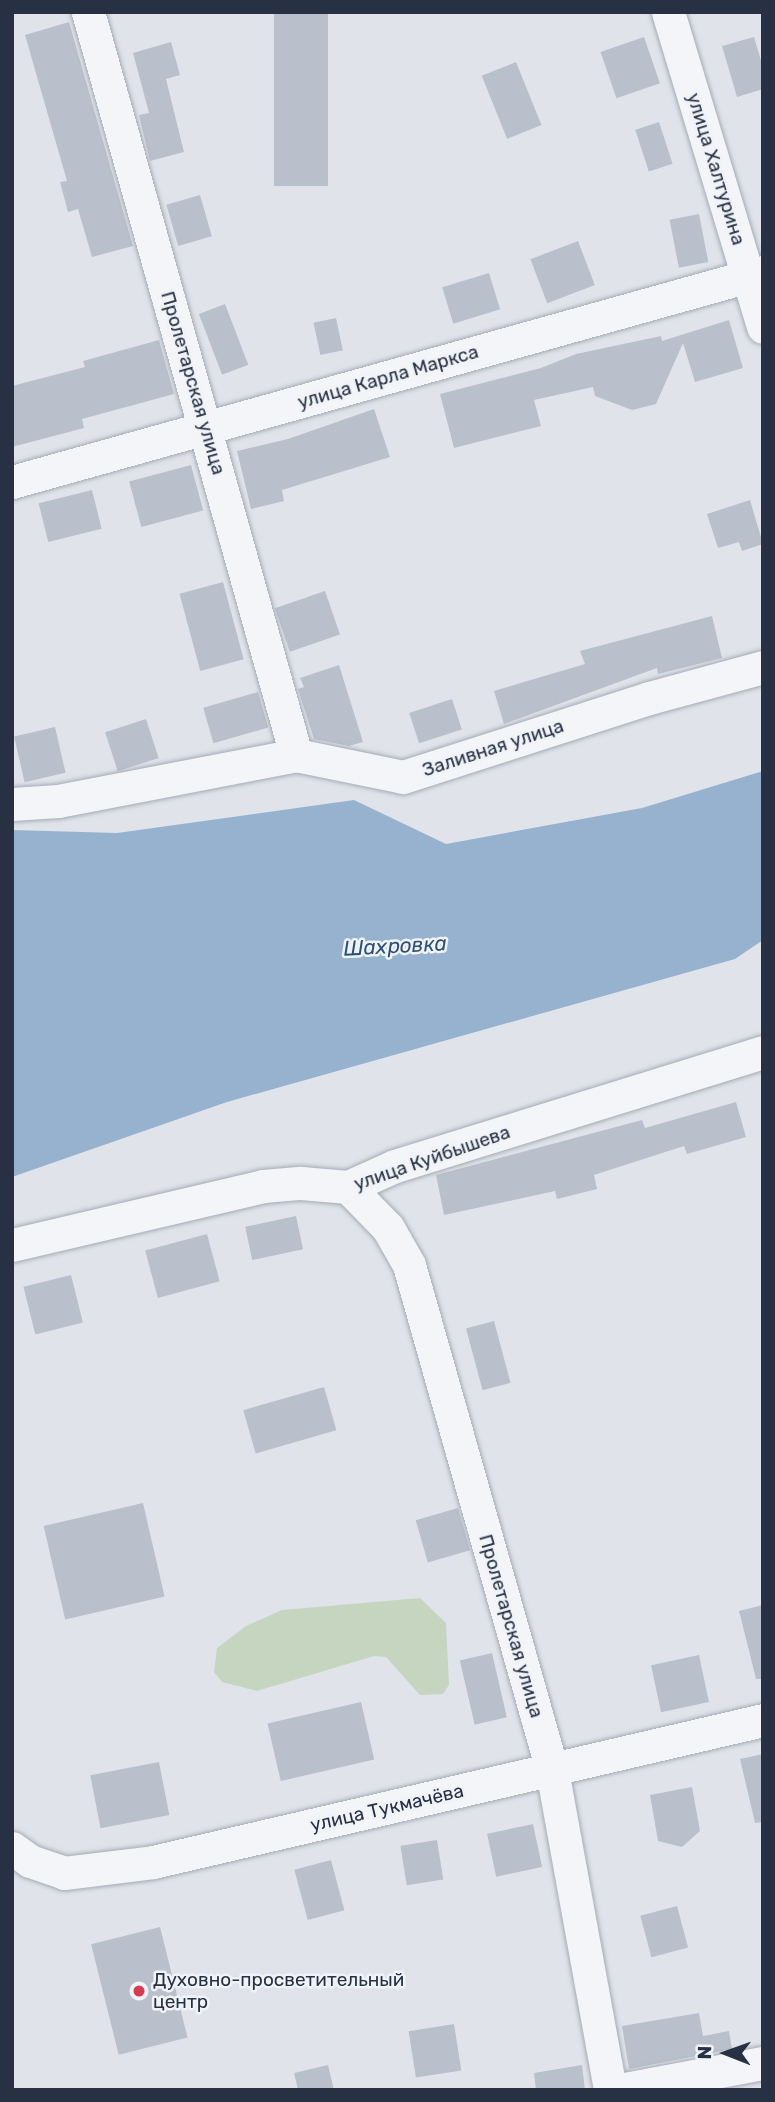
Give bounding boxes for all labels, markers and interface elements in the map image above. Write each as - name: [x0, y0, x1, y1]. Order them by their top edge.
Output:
- street label: улица Халтурина: [682, 90, 750, 248]
- street label: Пролетарская улица: [156, 289, 230, 477]
- street label: улица Карла Маркса: [295, 340, 481, 414]
- street label: Заливная улица: [419, 714, 567, 782]
- water label: Шахровка: [343, 931, 447, 961]
- street label: улица Куйбышева: [351, 1121, 513, 1195]
- street label: Пролетарская улица: [474, 1532, 548, 1720]
- street label: улица Тукмачёва: [308, 1779, 466, 1837]
- place label: Духовно-просветительный центр: [153, 1969, 404, 2013]
- marker: Духовно-просветительный центр: [131, 1983, 147, 1999]
- north arrow: [691, 2018, 761, 2088]
- text: N: [693, 2046, 716, 2060]

